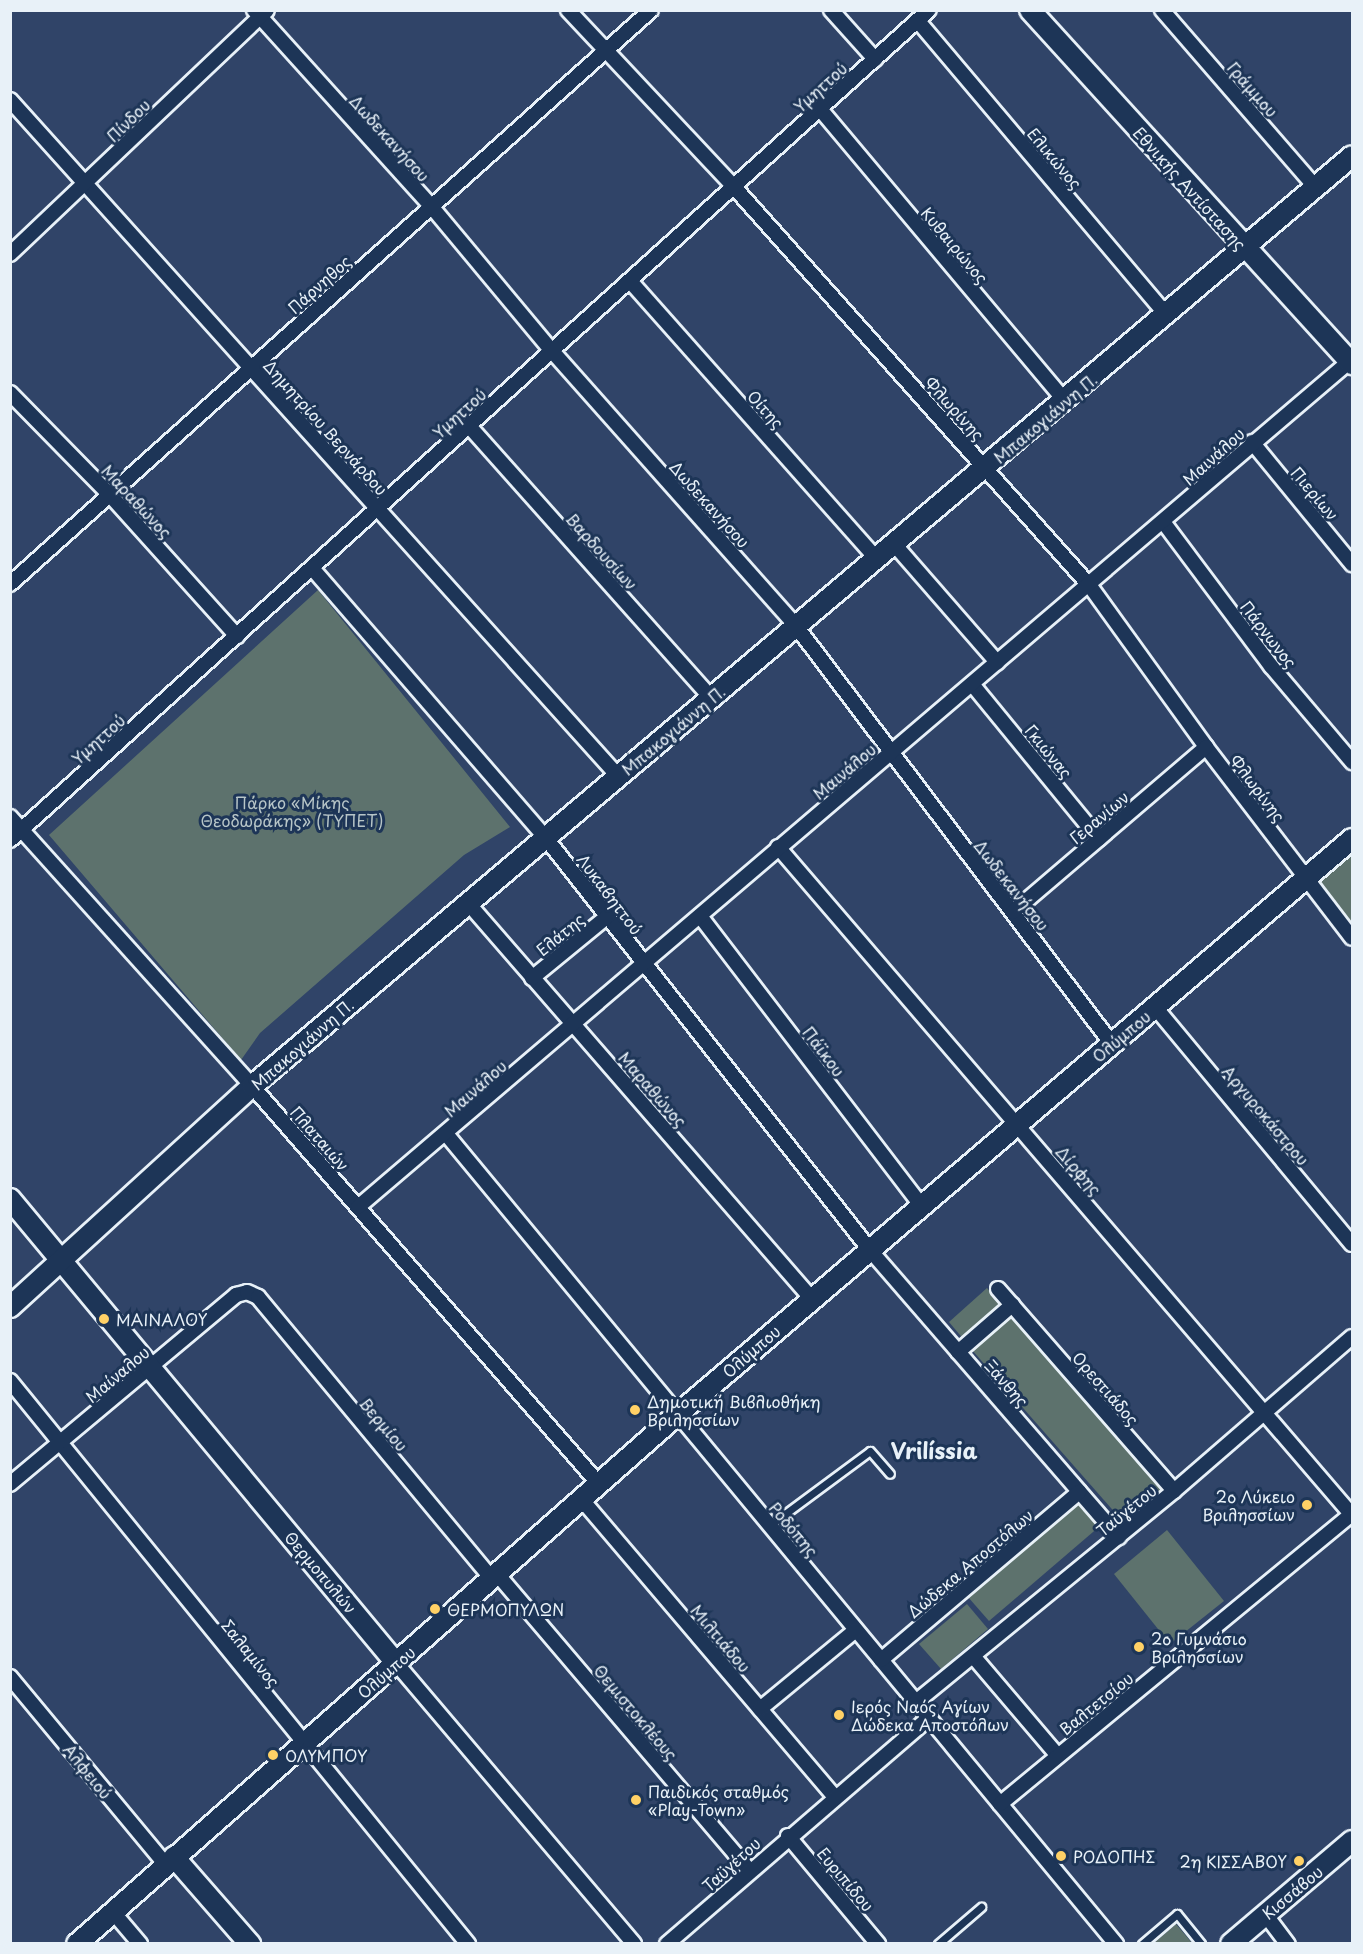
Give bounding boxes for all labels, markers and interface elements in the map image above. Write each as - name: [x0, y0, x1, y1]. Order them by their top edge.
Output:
- street label: Υμηττού: [789, 58, 851, 116]
- street label: Γράμμου: [1224, 58, 1282, 120]
- street label: Δωδεκανήσου: [346, 91, 434, 185]
- street label: Πίνδου: [102, 95, 154, 145]
- street label: Εθνικής Αντίστασης: [1130, 123, 1250, 253]
- street label: Ελικώνος: [1024, 124, 1086, 192]
- street label: Κυθαιρώνος: [918, 203, 992, 287]
- street label: Πάρνηθος: [284, 251, 354, 317]
- street label: Δημητρίου Βερνάρδου: [260, 355, 392, 499]
- street label: Μπακογιάννη Π.: [989, 369, 1101, 467]
- street label: Φλωρίνης: [921, 372, 989, 444]
- street label: Υμηττού: [428, 384, 490, 442]
- street label: Οίτης: [744, 386, 788, 432]
- street label: Μαινάλου: [1178, 423, 1248, 489]
- street label: Δωδεκανήσου: [666, 457, 754, 551]
- street label: Μαραθώνος: [98, 460, 176, 542]
- street label: Πιερίων: [1287, 462, 1343, 524]
- street label: Βαρδουσίων: [562, 509, 642, 593]
- street label: Πάρνωνος: [1237, 597, 1301, 671]
- street label: Μπακογιάννη Π.: [617, 681, 729, 779]
- street label: Υμηττού: [67, 710, 129, 768]
- street label: Γκιώνας: [1022, 720, 1076, 782]
- street label: Μαινάλου: [809, 739, 879, 803]
- street label: Φλωρίνης: [1227, 751, 1289, 825]
- street label: Γερανίων: [1065, 787, 1133, 847]
- park label: Πάρκο «Μίκης Θεοδωράκης» (ΤΥΠΕΤ): [201, 792, 383, 830]
- street label: Δωδεκανήσου: [971, 836, 1053, 934]
- street label: Λυκαβηττού: [574, 850, 646, 938]
- street label: Ελάτης: [532, 909, 588, 959]
- street label: Μπακογιάννη Π.: [247, 994, 357, 1094]
- street label: Ολύμπου: [1088, 1006, 1154, 1066]
- street label: Πάϊκου: [799, 1022, 849, 1080]
- street label: Μαραθώνος: [615, 1048, 691, 1130]
- street label: Μαινάλου: [440, 1056, 510, 1120]
- street label: Αργυροκάστρου: [1219, 1061, 1313, 1169]
- street label: Πλαταιών: [287, 1102, 353, 1174]
- street label: Δίρφης: [1052, 1142, 1106, 1198]
- place label: ΜΑΙΝΑΛΟΥ: [116, 1309, 207, 1329]
- marker: ΜΑΙΝΑΛΟΥ: [97, 1312, 111, 1326]
- street label: Ολύμπου: [718, 1321, 784, 1381]
- street label: Μαίναλου: [81, 1342, 153, 1406]
- street label: Ορεστιάδος: [1069, 1347, 1143, 1429]
- street label: Ξάνθης: [981, 1356, 1033, 1410]
- place label: Δημοτική Βιβλιοθήκη Βριλησσίων: [647, 1391, 821, 1429]
- street label: Βερμίου: [356, 1393, 412, 1455]
- marker: Δημοτική Βιβλιοθήκη Βριλησσίων: [628, 1403, 642, 1417]
- district label: Vrilíssia: [891, 1437, 977, 1463]
- street label: Ταϋγέτου: [1092, 1480, 1160, 1540]
- place label: 2ο Λύκειο Βριλησσίων: [1202, 1486, 1295, 1524]
- street label: Ροδόπης: [766, 1498, 822, 1560]
- marker: 2ο Λύκειο Βριλησσίων: [1300, 1498, 1314, 1512]
- street label: Δώδεκα Αποστόλων: [903, 1505, 1037, 1621]
- street label: Θερμοπυλών: [281, 1527, 361, 1617]
- place label: ΘΕΡΜΟΠΥΛΩΝ: [447, 1599, 564, 1619]
- street label: Μιλτιάδου: [687, 1600, 755, 1676]
- marker: ΘΕΡΜΟΠΥΛΩΝ: [428, 1602, 442, 1616]
- street label: Σαλαμίνος: [218, 1616, 284, 1690]
- place label: 2ο Γυμνάσιο Βριλησσίων: [1151, 1628, 1247, 1666]
- marker: 2ο Γυμνάσιο Βριλησσίων: [1132, 1640, 1146, 1654]
- street label: Ολύμπου: [353, 1642, 419, 1702]
- street label: Θεμιστοκλέους: [590, 1660, 682, 1764]
- street label: Βαλτετσίου: [1056, 1668, 1136, 1738]
- place label: Ιερός Ναός Αγίων Δώδεκα Αποστόλων: [851, 1696, 1009, 1734]
- marker: Ιερός Ναός Αγίων Δώδεκα Αποστόλων: [832, 1708, 846, 1722]
- street label: Αλφειού: [60, 1740, 116, 1802]
- place label: ΟΛΥΜΠΟΥ: [285, 1745, 367, 1765]
- marker: ΟΛΥΜΠΟΥ: [266, 1748, 280, 1762]
- place label: Παιδικός σταθμός «Play-Town»: [648, 1781, 789, 1819]
- marker: Παιδικός σταθμός «Play-Town»: [629, 1793, 643, 1807]
- street label: Ταϋγέτου: [698, 1833, 764, 1895]
- street label: Ευριπίδου: [814, 1843, 878, 1915]
- place label: ΡΟΔΟΠΗΣ: [1073, 1846, 1155, 1866]
- marker: ΡΟΔΟΠΗΣ: [1054, 1849, 1068, 1863]
- place label: 2η ΚΙΣΣΑΒΟΥ: [1179, 1851, 1287, 1871]
- marker: 2η ΚΙΣΣΑΒΟΥ: [1292, 1854, 1306, 1868]
- street label: Κισσάβου: [1258, 1861, 1326, 1923]

